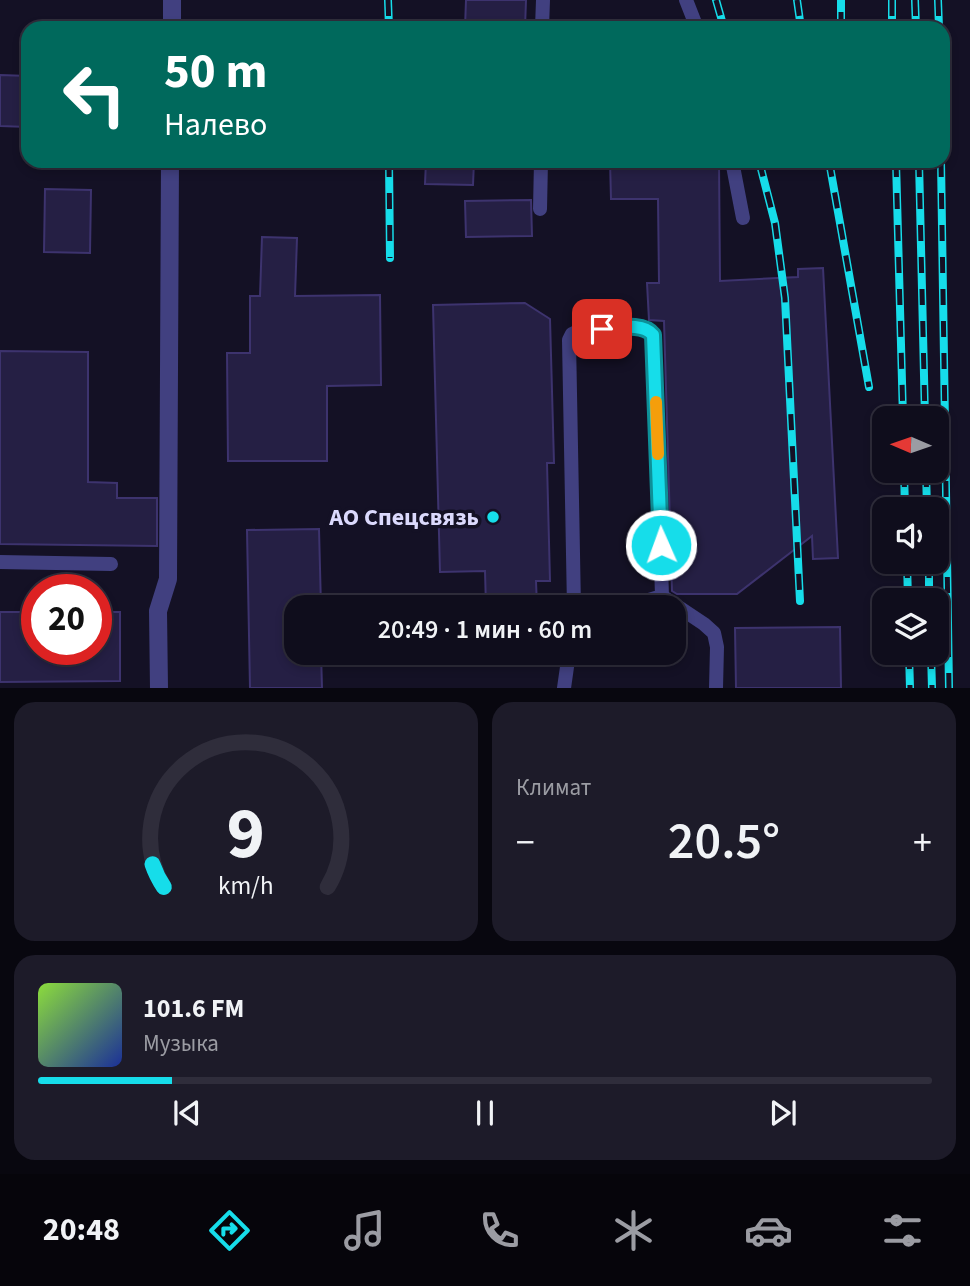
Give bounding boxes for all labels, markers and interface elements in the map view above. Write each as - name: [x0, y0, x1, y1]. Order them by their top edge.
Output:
- text: 50 m: [164, 37, 268, 107]
- icon: left: [49, 49, 140, 140]
- text: Налево: [164, 102, 267, 148]
- pin: [572, 299, 632, 359]
- icon: arrive: [583, 310, 621, 348]
- north arrow: [872, 406, 948, 483]
- map controls: [872, 406, 949, 665]
- button: sound: [872, 497, 949, 574]
- place label: АО Спецсвязь: [328, 500, 479, 535]
- position arrow: [624, 508, 698, 582]
- marker: АО Спецсвязь: [485, 509, 501, 525]
- speed limit sign: 20: [21, 574, 112, 665]
- button: layers: [872, 588, 949, 665]
- text: 20:49 · 1 мин · 60 m: [378, 611, 592, 648]
- text: Климат: [516, 771, 591, 804]
- text: 9: [227, 783, 265, 887]
- text: 20.5°: [668, 805, 780, 879]
- text: −: [516, 816, 535, 870]
- text: +: [913, 816, 932, 870]
- text: km/h: [218, 868, 274, 904]
- text: 101.6 FM: [143, 990, 244, 1027]
- text: Музыка: [143, 1027, 219, 1060]
- icon: previous: [168, 1094, 206, 1132]
- icon: pause: [466, 1094, 504, 1132]
- icon: next: [764, 1094, 802, 1132]
- icon: directions: [205, 1206, 254, 1255]
- icon: music: [340, 1206, 389, 1255]
- icon: phone: [475, 1206, 524, 1255]
- icon: climate: [609, 1206, 658, 1255]
- icon: car: [744, 1206, 793, 1255]
- icon: filters: [878, 1206, 927, 1255]
- text: 20:48: [43, 1207, 120, 1253]

